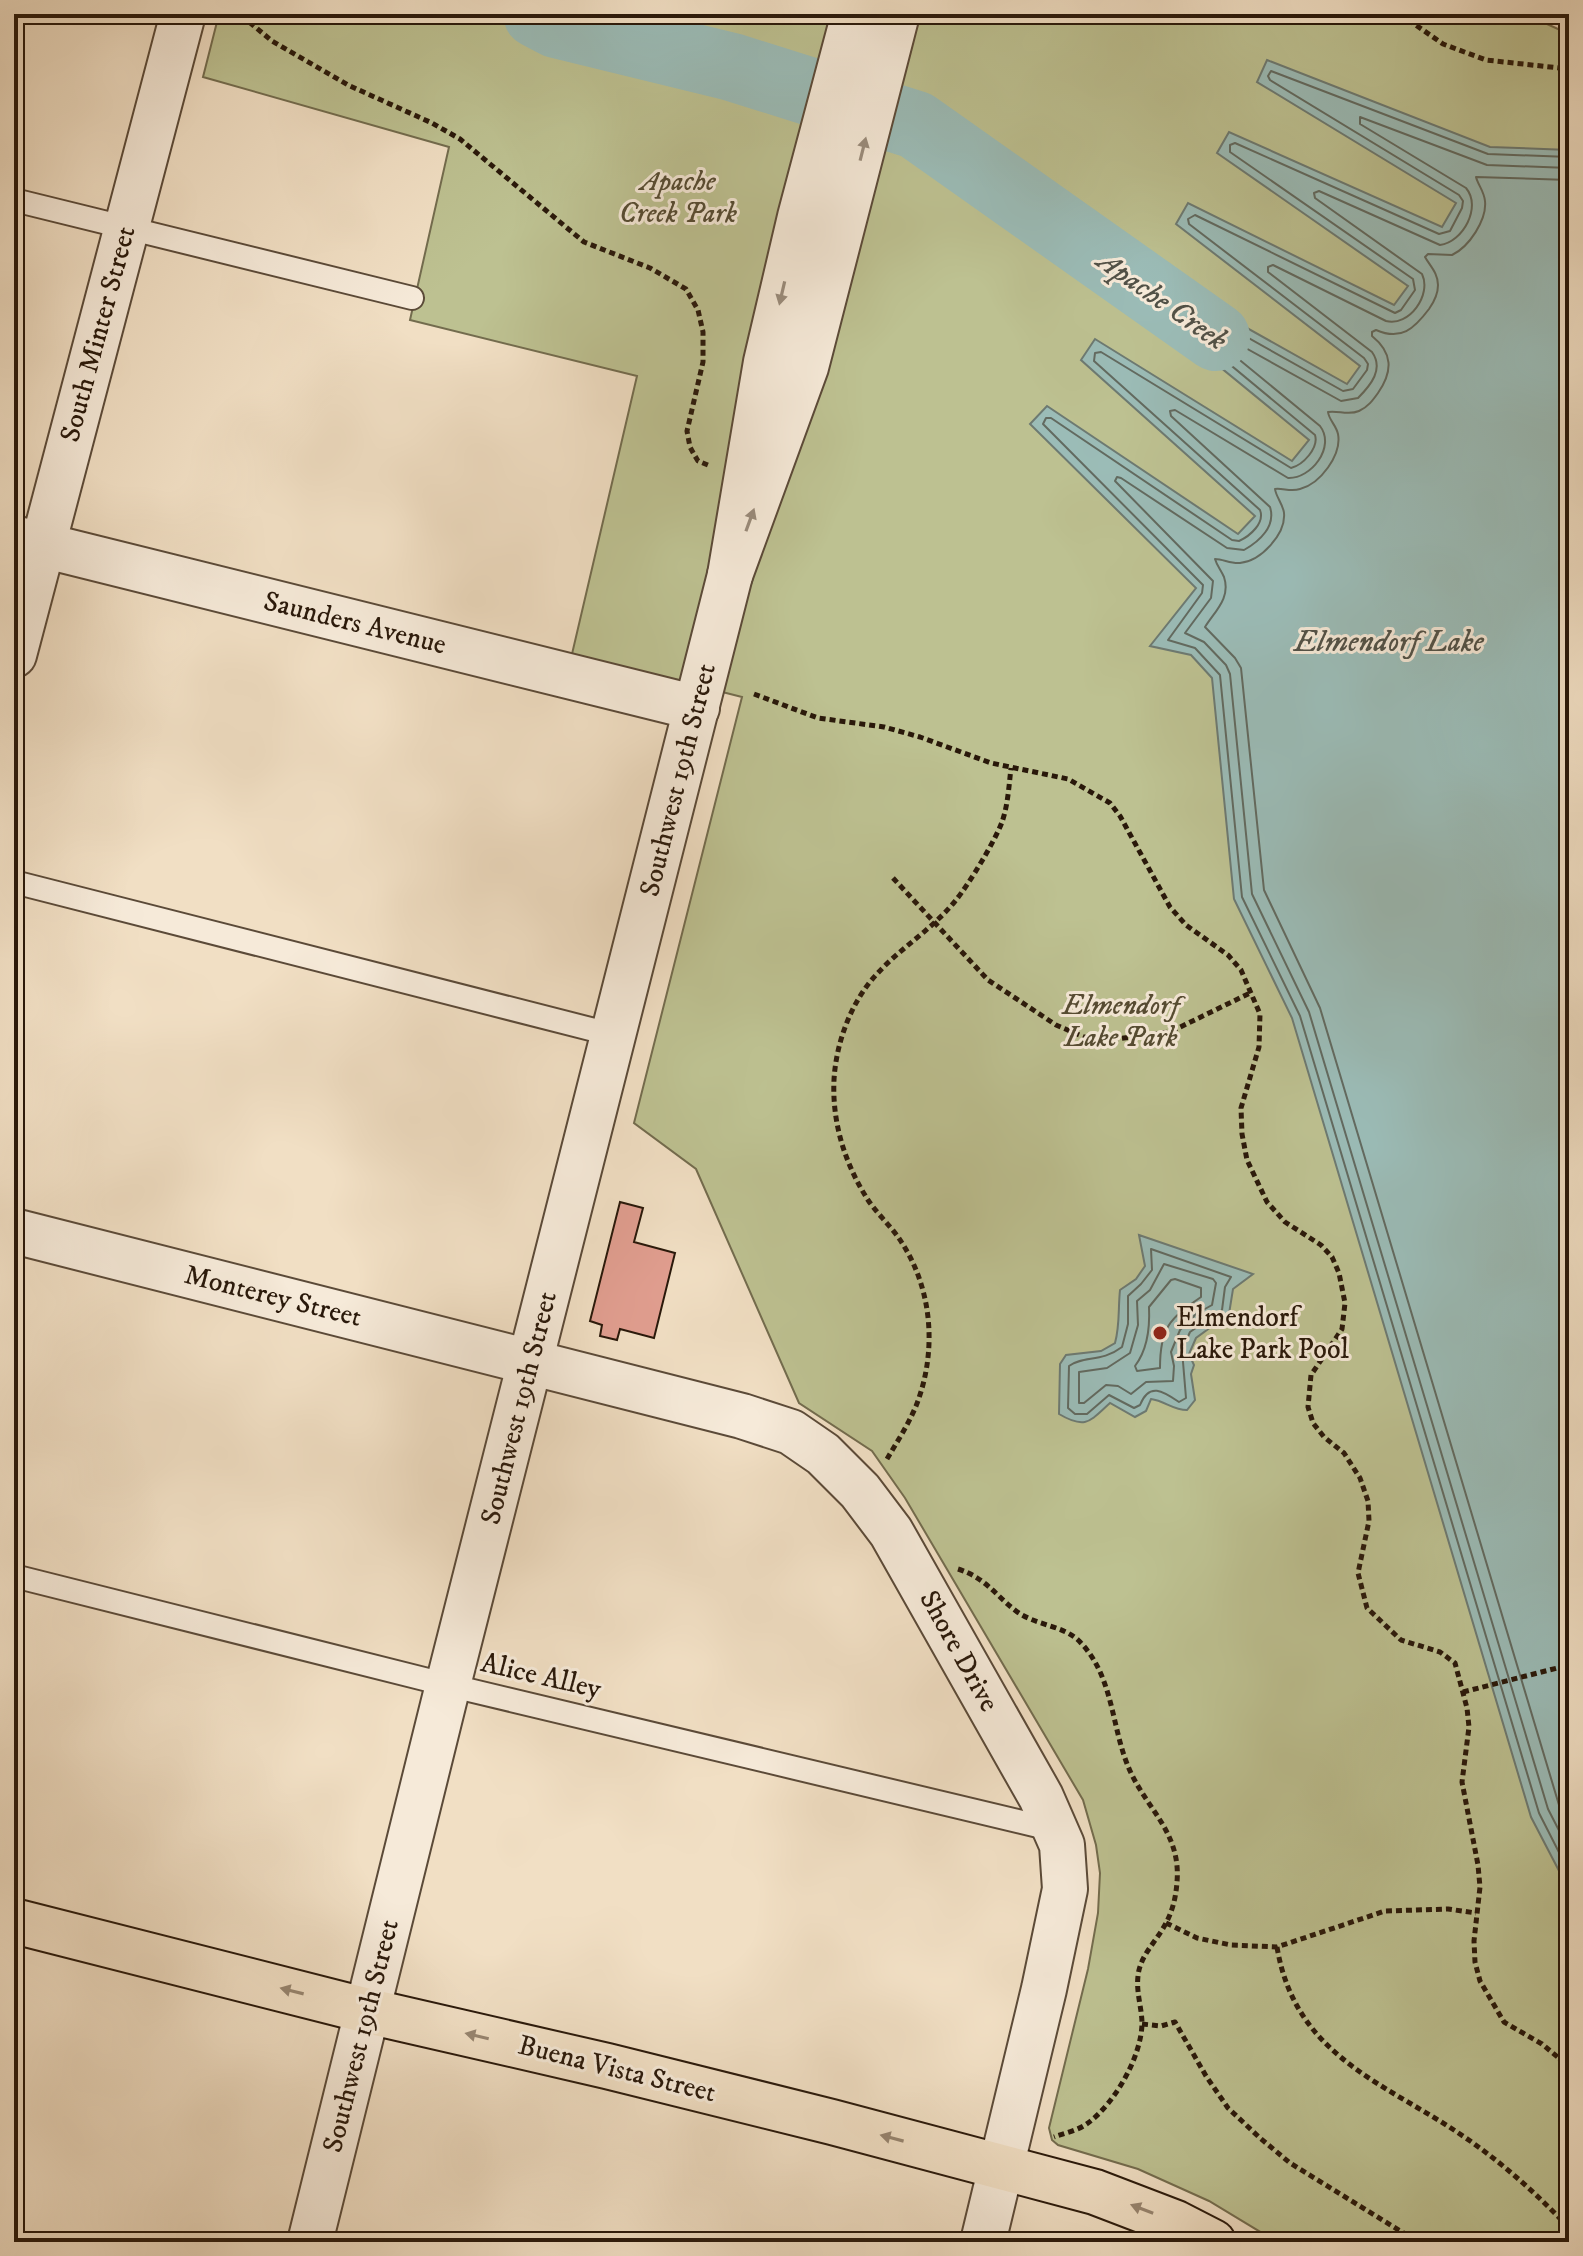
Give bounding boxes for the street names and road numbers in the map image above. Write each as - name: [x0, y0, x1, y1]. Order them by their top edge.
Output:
- street label: South Minter Street: [52, 222, 144, 446]
- street label: Saunders Avenue: [260, 583, 450, 663]
- street label: Southwest 19th Street: [632, 660, 724, 900]
- street label: Monterey Street: [181, 1257, 365, 1335]
- street label: Southwest 19th Street: [473, 1288, 565, 1528]
- street label: Shore Drive: [911, 1584, 1007, 1718]
- street label: Alice Alley: [477, 1645, 605, 1707]
- street label: Southwest 19th Street: [315, 1916, 407, 2156]
- street label: Buena Vista Street: [515, 2028, 720, 2110]

